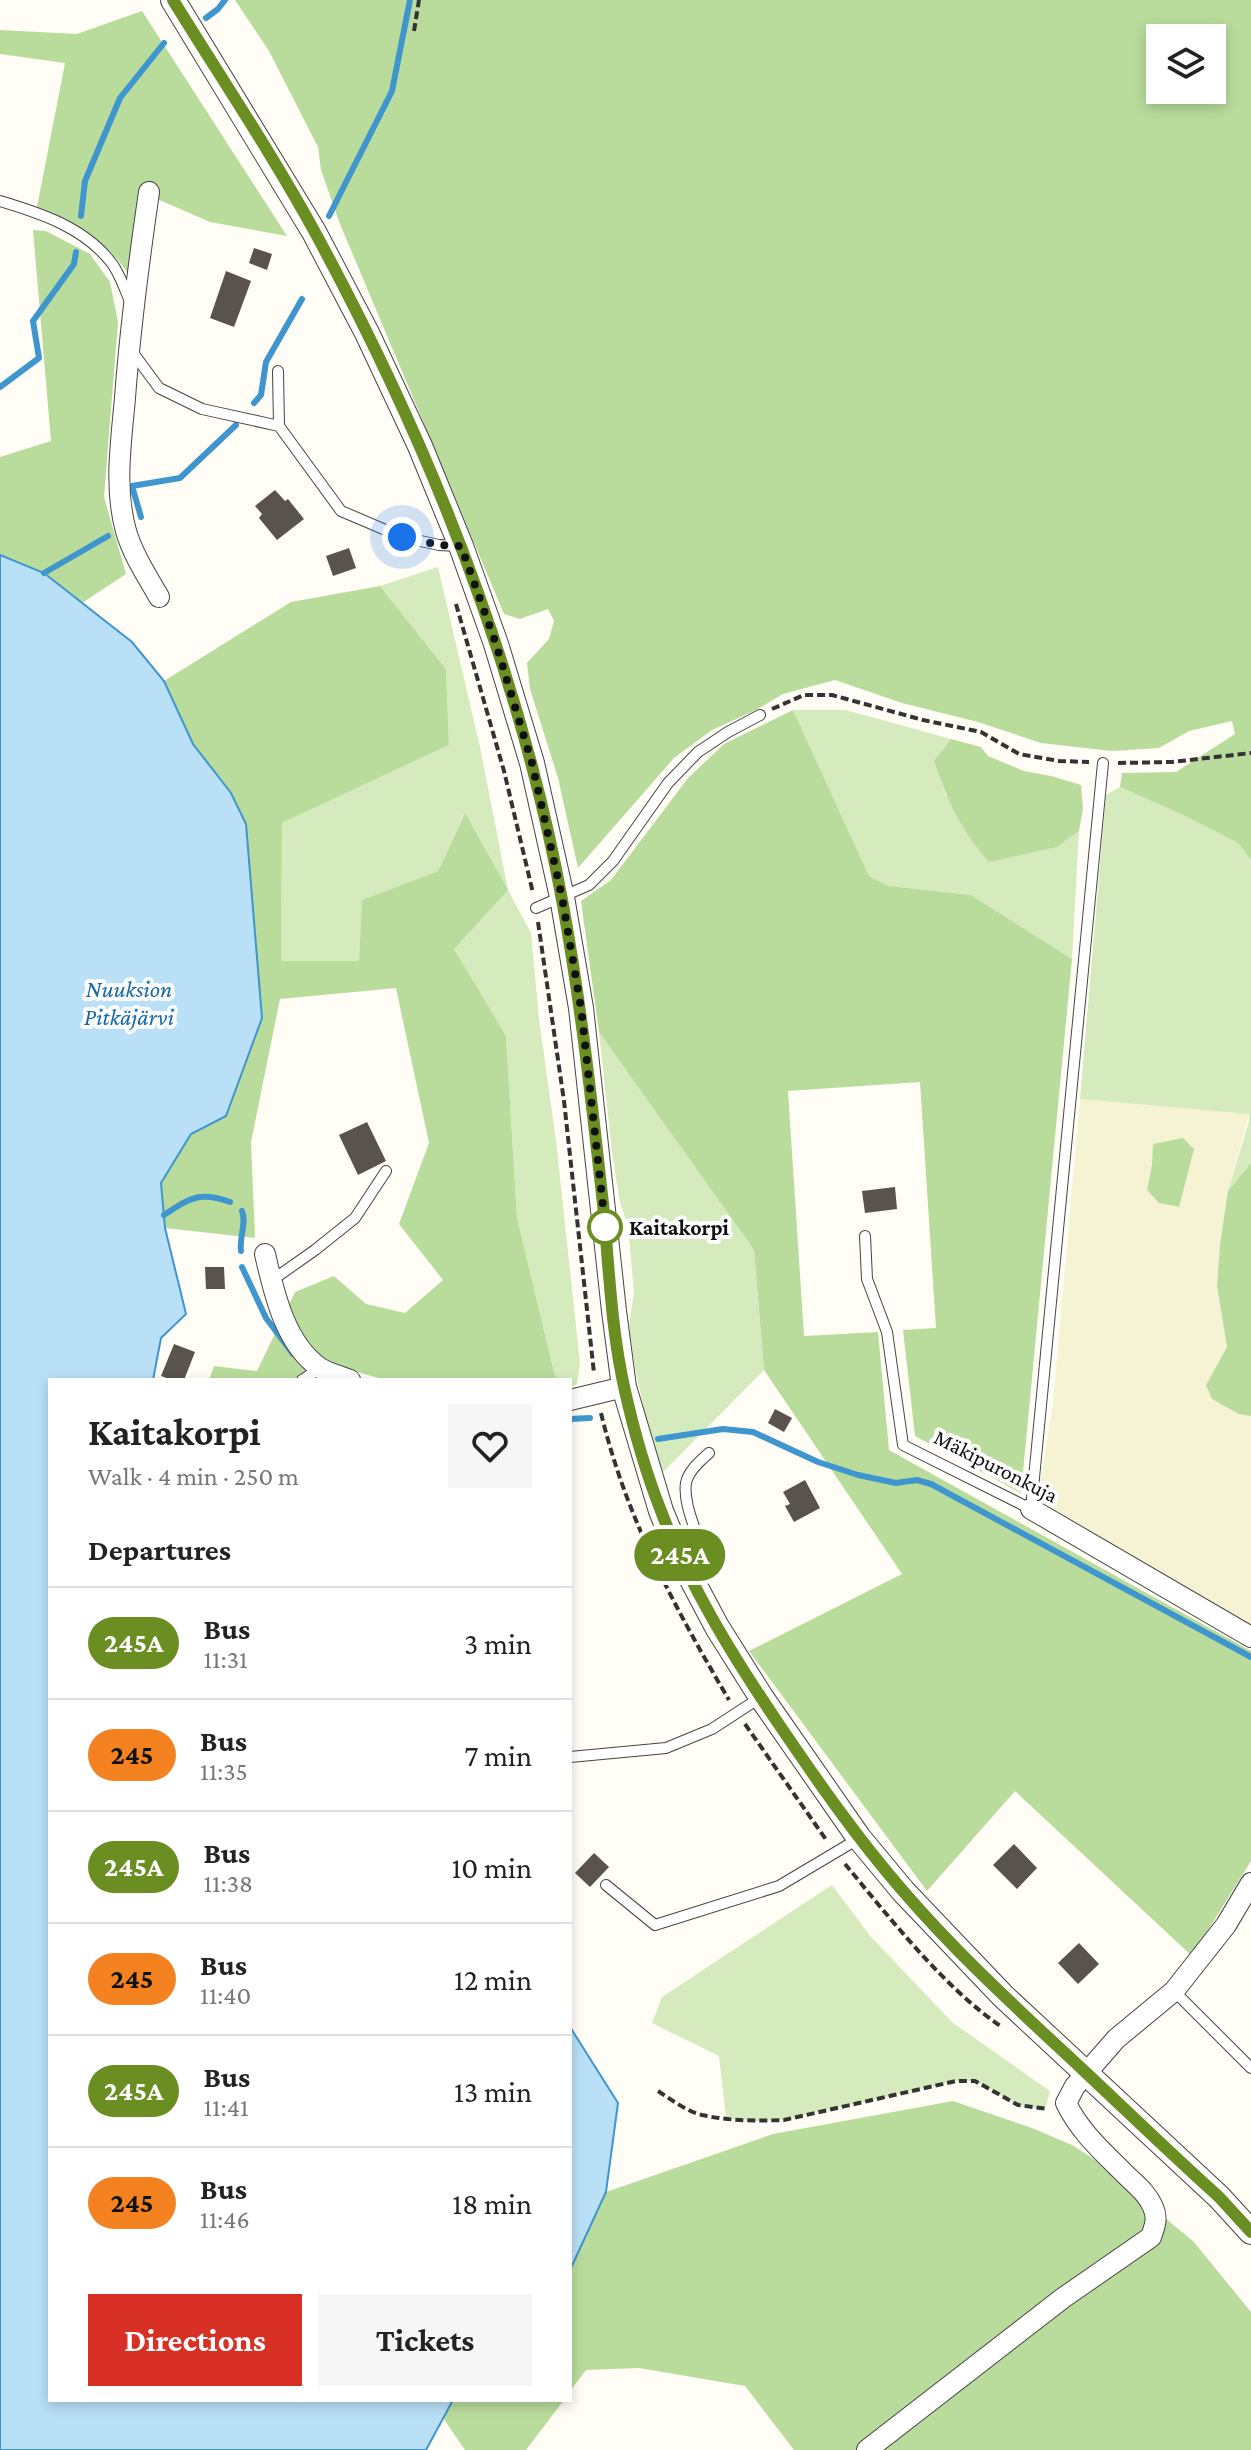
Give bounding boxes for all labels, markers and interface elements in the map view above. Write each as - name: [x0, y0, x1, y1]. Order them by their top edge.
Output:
- map controls: [1146, 24, 1226, 104]
- button: layers: [1146, 24, 1226, 104]
- your location: [382, 517, 422, 557]
- water label: Nuuksion Pitkäjärvi: [84, 975, 174, 1031]
- marker: Kaitakorpi: [588, 1210, 622, 1244]
- place label: Kaitakorpi: [629, 1215, 730, 1240]
- button: heart: [448, 1404, 532, 1488]
- text: Kaitakorpi: [88, 1411, 261, 1453]
- street label: Mäkipuronkuja: [930, 1424, 1062, 1508]
- text: Walk · 4 min · 250 m: [88, 1462, 299, 1491]
- line badge: 245A: [624, 1529, 736, 1581]
- text: Departures: [88, 1533, 231, 1566]
- text: 245A: [650, 1539, 710, 1570]
- text: Bus: [203, 1612, 250, 1645]
- text: 245A: [104, 1627, 163, 1658]
- text: 3 min: [464, 1627, 532, 1660]
- text: 11:31: [203, 1645, 248, 1674]
- text: Bus: [200, 1724, 247, 1757]
- text: 245: [111, 1739, 153, 1770]
- text: 7 min: [464, 1739, 532, 1772]
- text: 11:35: [200, 1757, 248, 1786]
- text: Bus: [203, 1836, 250, 1869]
- text: 245A: [104, 1851, 163, 1882]
- text: 10 min: [451, 1851, 532, 1884]
- text: 11:38: [203, 1869, 253, 1898]
- text: Bus: [200, 1948, 247, 1981]
- text: 245: [111, 1963, 153, 1994]
- text: 12 min: [454, 1963, 532, 1996]
- text: 11:40: [200, 1981, 251, 2010]
- text: Bus: [203, 2060, 250, 2093]
- text: 245A: [104, 2075, 163, 2106]
- text: 13 min: [454, 2075, 532, 2108]
- text: 11:41: [203, 2093, 249, 2122]
- text: Bus: [200, 2172, 247, 2205]
- text: 245: [111, 2187, 153, 2218]
- text: 18 min: [452, 2187, 532, 2220]
- text: 11:46: [200, 2205, 250, 2234]
- button: Directions: [88, 2294, 302, 2386]
- button: Tickets: [318, 2294, 532, 2386]

